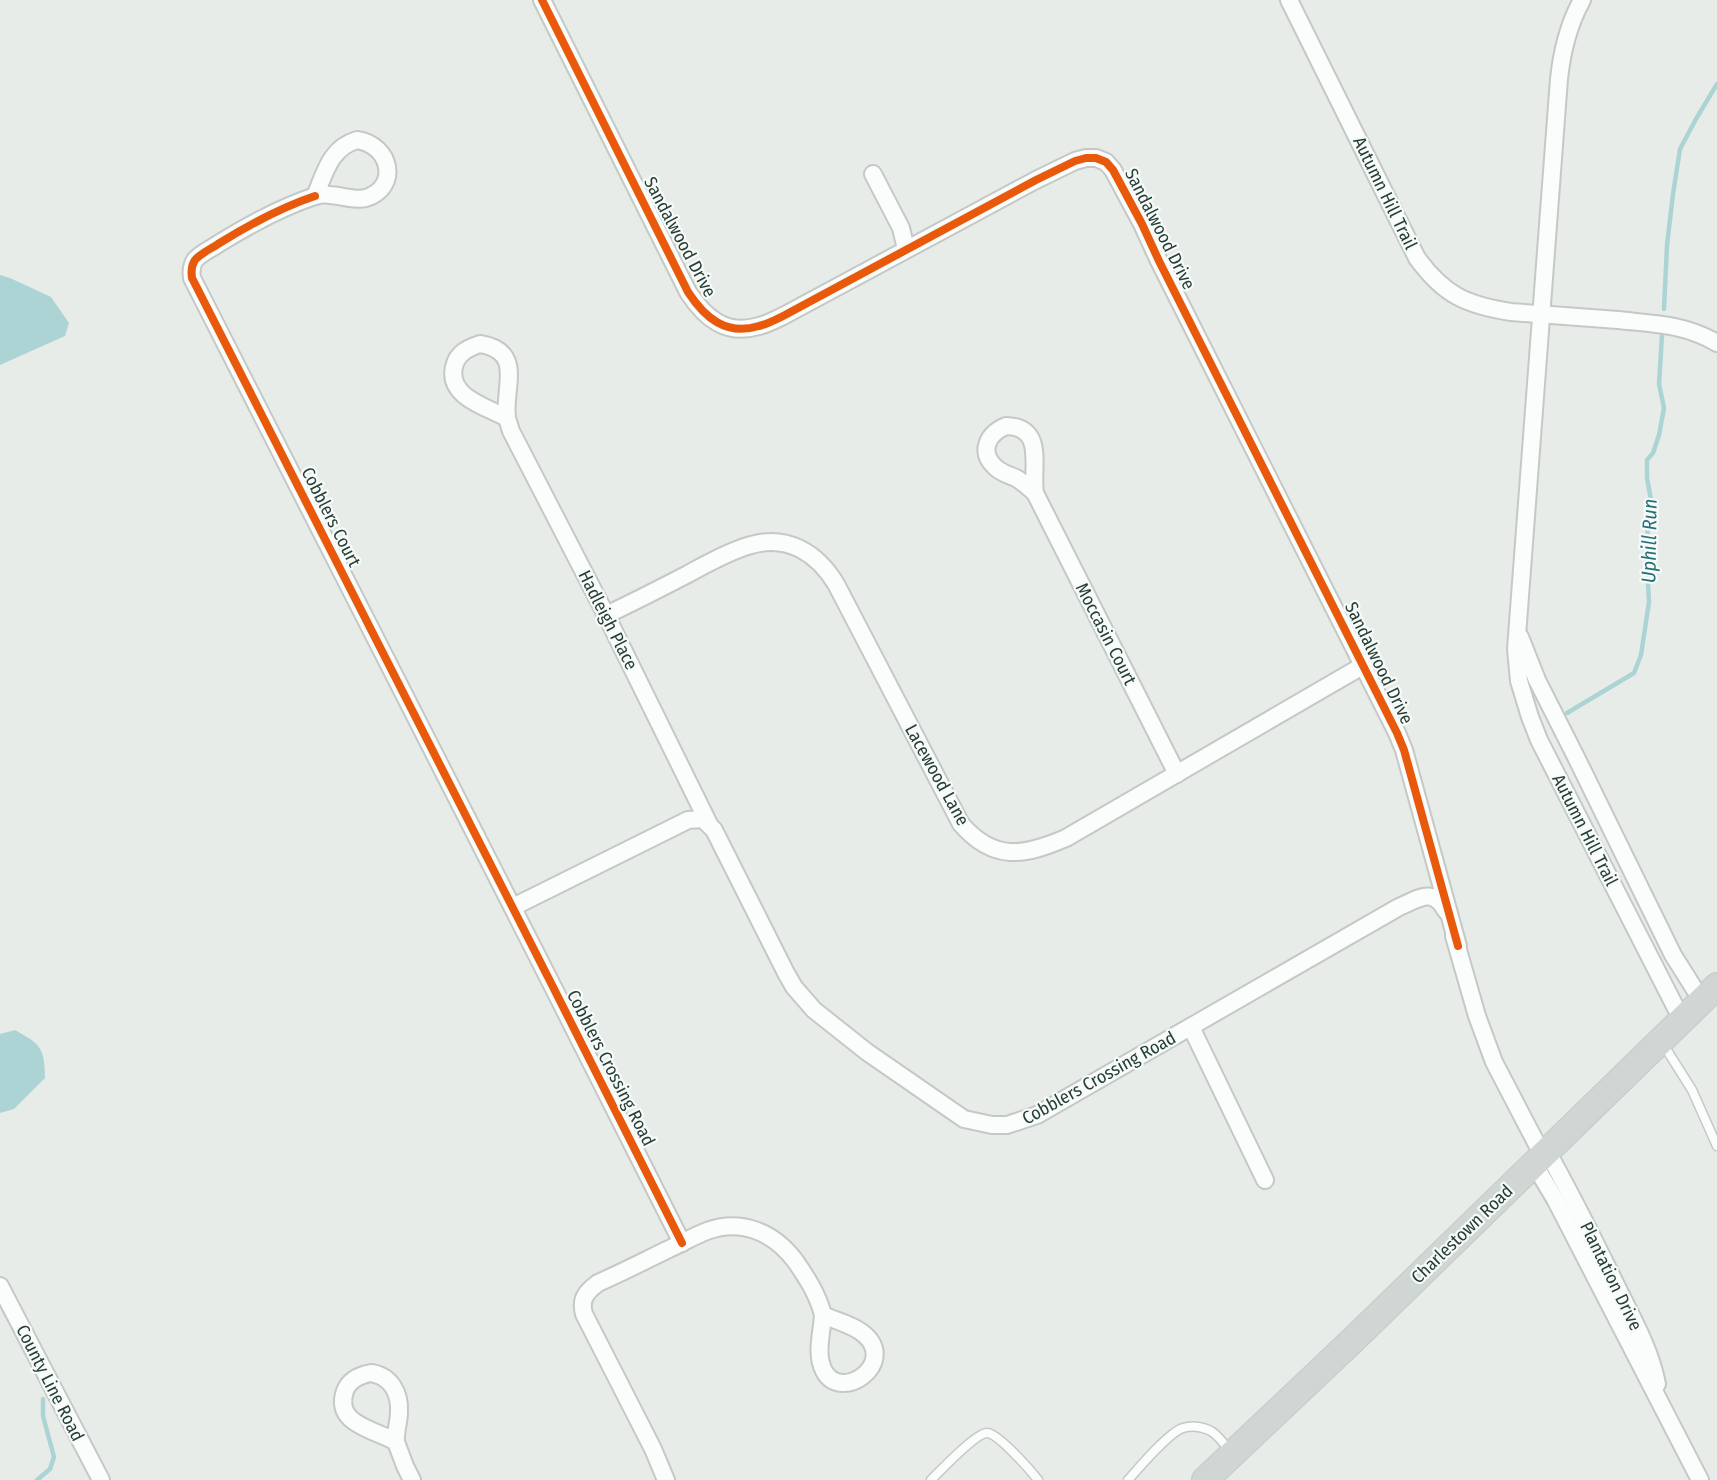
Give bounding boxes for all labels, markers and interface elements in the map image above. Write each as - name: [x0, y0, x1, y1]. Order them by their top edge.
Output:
- street label: Autumn Hill Trail: [1348, 133, 1422, 253]
- street label: Sandalwood Drive: [1120, 165, 1200, 293]
- street label: Sandalwood Drive: [639, 173, 721, 301]
- street label: Cobblers Court: [297, 464, 366, 571]
- water label: Uphill Run: [1636, 499, 1662, 583]
- street label: Hadleigh Place: [574, 567, 643, 673]
- street label: Moccasin Court: [1071, 579, 1141, 689]
- street label: Sandalwood Drive: [1340, 598, 1418, 728]
- street label: Lacewood Lane: [900, 720, 974, 830]
- street label: Autumn Hill Trail: [1547, 770, 1623, 890]
- street label: Cobblers Crossing Road: [562, 986, 660, 1150]
- street label: Cobblers Crossing Road: [1018, 1027, 1180, 1129]
- street label: Charlestown Road: [1407, 1180, 1517, 1288]
- street label: Plantation Drive: [1575, 1218, 1647, 1334]
- street label: County Line Road: [11, 1321, 89, 1445]

